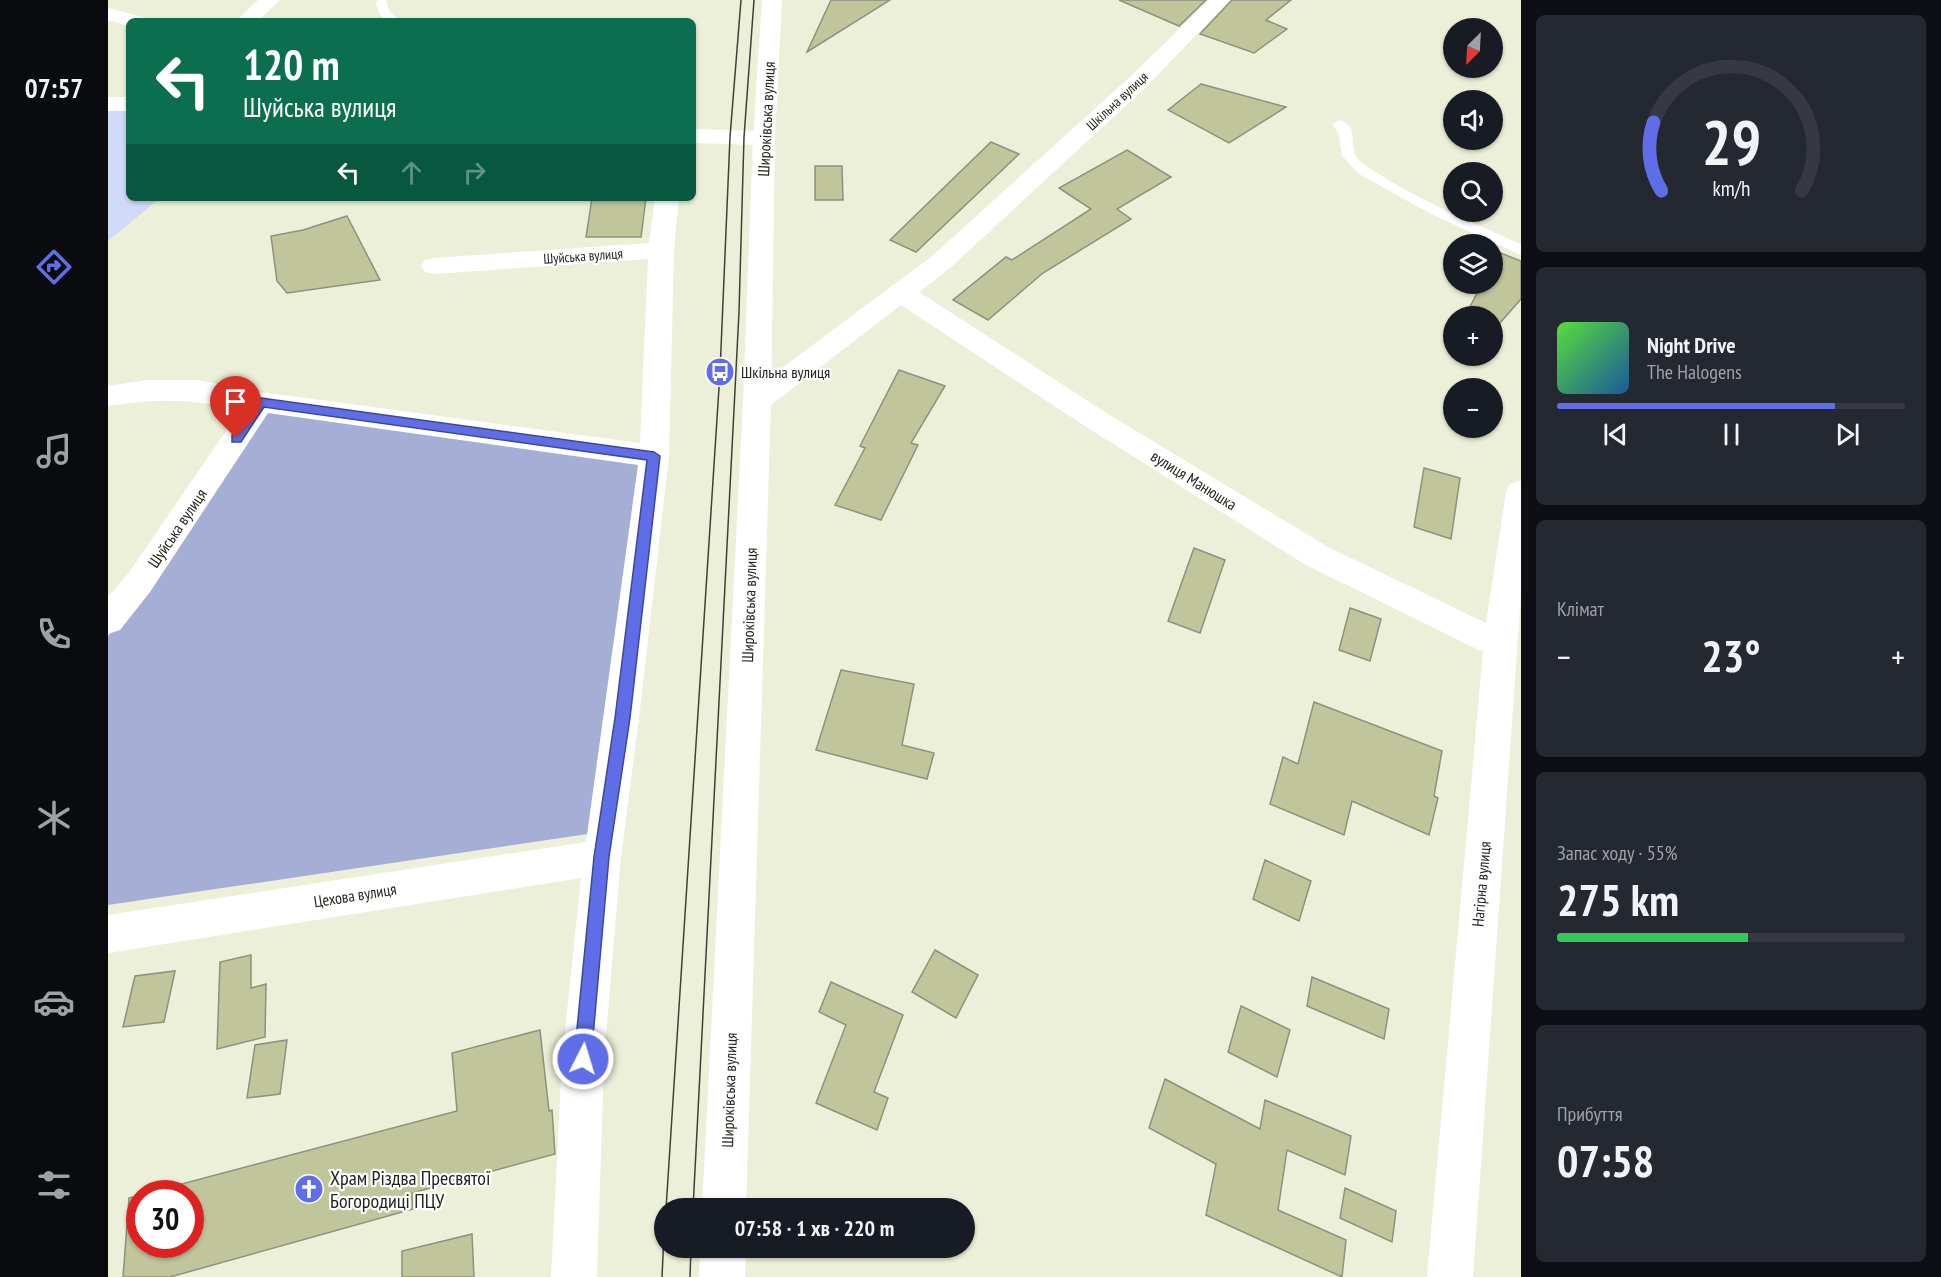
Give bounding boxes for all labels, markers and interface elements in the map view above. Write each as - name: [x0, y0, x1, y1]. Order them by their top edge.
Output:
- north arrow: [1443, 18, 1503, 78]
- map controls: [1443, 18, 1503, 438]
- text: 120 m: [243, 37, 340, 92]
- icon: left: [144, 42, 222, 120]
- street label: Широківська вулиця: [753, 61, 779, 177]
- street label: Шкільна вулиця: [1082, 68, 1152, 134]
- text: 07:57: [25, 71, 83, 105]
- text: Шуйська вулиця: [243, 90, 397, 124]
- button: sound: [1443, 90, 1503, 150]
- text: 29: [1701, 101, 1761, 182]
- icon: left: [332, 156, 365, 189]
- icon: ahead: [395, 156, 428, 189]
- icon: right: [458, 156, 491, 189]
- button: search: [1443, 162, 1503, 222]
- text: km/h: [1712, 174, 1750, 202]
- button: layers: [1443, 234, 1503, 294]
- street label: Шуйська вулиця: [543, 244, 623, 268]
- icon: directions: [33, 246, 75, 288]
- button: +: [1443, 306, 1503, 366]
- text: Night Drive: [1647, 331, 1736, 359]
- bus stop icon: Шкільна вулиця: [704, 356, 736, 388]
- text: The Halogens: [1647, 359, 1742, 385]
- place label: Шкільна вулиця: [741, 362, 830, 382]
- pin: [210, 376, 261, 438]
- button: −: [1443, 378, 1503, 438]
- icon: arrive: [219, 385, 252, 418]
- icon: previous: [1599, 418, 1632, 451]
- icon: pause: [1715, 418, 1748, 451]
- icon: next: [1831, 418, 1864, 451]
- icon: music: [33, 430, 75, 472]
- street label: вулиця Манюшка: [1147, 446, 1241, 514]
- street label: Шуйська вулиця: [143, 485, 211, 571]
- street label: Широківська вулиця: [737, 547, 761, 663]
- text: Клімат: [1557, 596, 1604, 622]
- icon: phone: [33, 613, 75, 655]
- text: 23°: [1701, 626, 1761, 684]
- text: −: [1557, 635, 1571, 678]
- text: +: [1891, 635, 1905, 678]
- icon: climate: [33, 797, 75, 839]
- street label: Нагірна вулиця: [1467, 840, 1495, 928]
- text: Запас ходу · 55%: [1557, 840, 1677, 866]
- text: 275 km: [1557, 870, 1679, 928]
- street label: Цехова вулиця: [312, 879, 398, 911]
- icon: car: [33, 981, 75, 1023]
- position arrow: [551, 1027, 615, 1091]
- street label: Широківська вулиця: [717, 1032, 741, 1148]
- text: Прибуття: [1557, 1101, 1622, 1127]
- text: 07:58: [1557, 1131, 1654, 1189]
- icon: filters: [33, 1164, 75, 1206]
- place label: Храм Різдва Пресвятої Богородиці ПЦУ: [330, 1165, 491, 1214]
- church icon: Храм Різдва Пресвятої Богородиці ПЦУ: [293, 1173, 325, 1205]
- speed limit sign: 30: [126, 1180, 204, 1258]
- text: 07:58 · 1 хв · 220 m: [735, 1214, 894, 1242]

